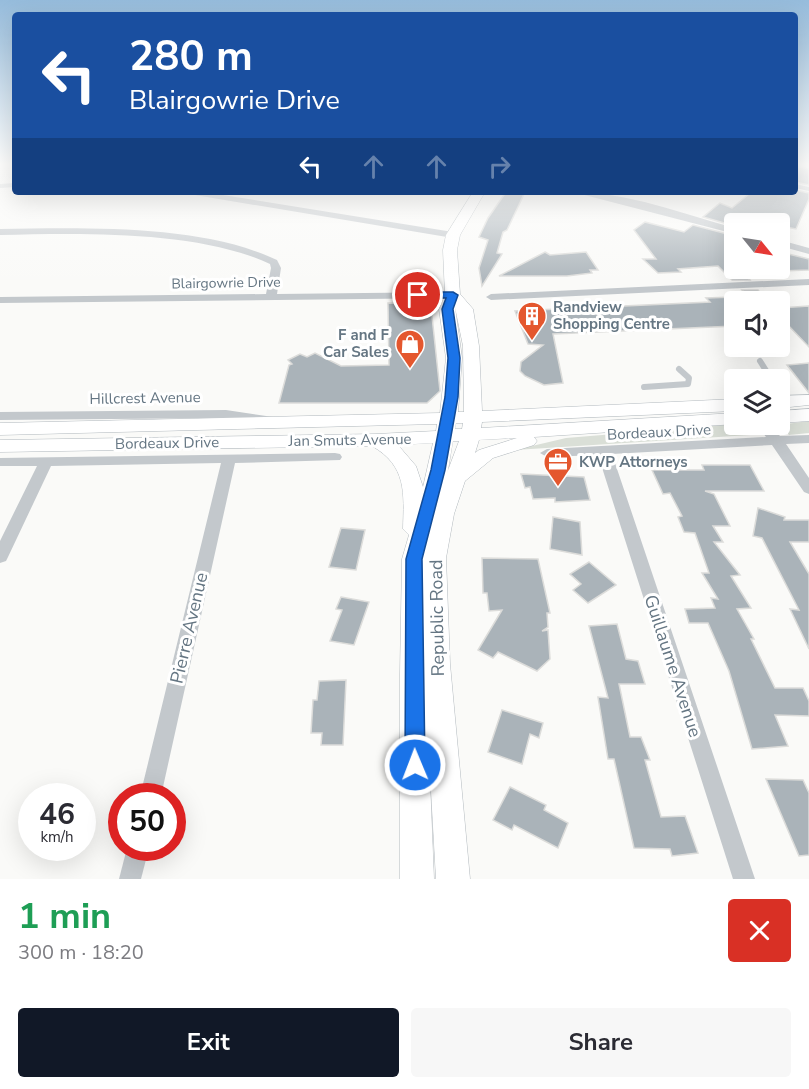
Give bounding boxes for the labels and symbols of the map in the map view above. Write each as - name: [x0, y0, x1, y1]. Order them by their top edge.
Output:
- north arrow: [724, 213, 790, 279]
- pin: [392, 269, 443, 320]
- street label: Blairgowrie Drive: [171, 273, 281, 293]
- place label: Randview Shopping Centre: [553, 297, 670, 334]
- building icon: Randview Shopping Centre: [516, 300, 548, 342]
- place label: F and F Car Sales: [323, 325, 390, 362]
- shop icon: F and F Car Sales: [394, 328, 426, 370]
- street label: Hillcrest Avenue: [89, 387, 201, 409]
- street label: Bordeaux Drive: [606, 419, 712, 445]
- street label: Jan Smuts Avenue: [287, 429, 412, 451]
- street label: Bordeaux Drive: [115, 432, 219, 454]
- office icon: KWP Attorneys: [542, 446, 574, 488]
- place label: KWP Attorneys: [579, 452, 688, 472]
- street label: Republic Road: [424, 559, 450, 677]
- street label: Pierre Avenue: [165, 570, 213, 686]
- street label: Guillaume Avenue: [639, 592, 707, 740]
- position arrow: [383, 733, 447, 797]
- speed limit sign: 50: [108, 783, 186, 861]

